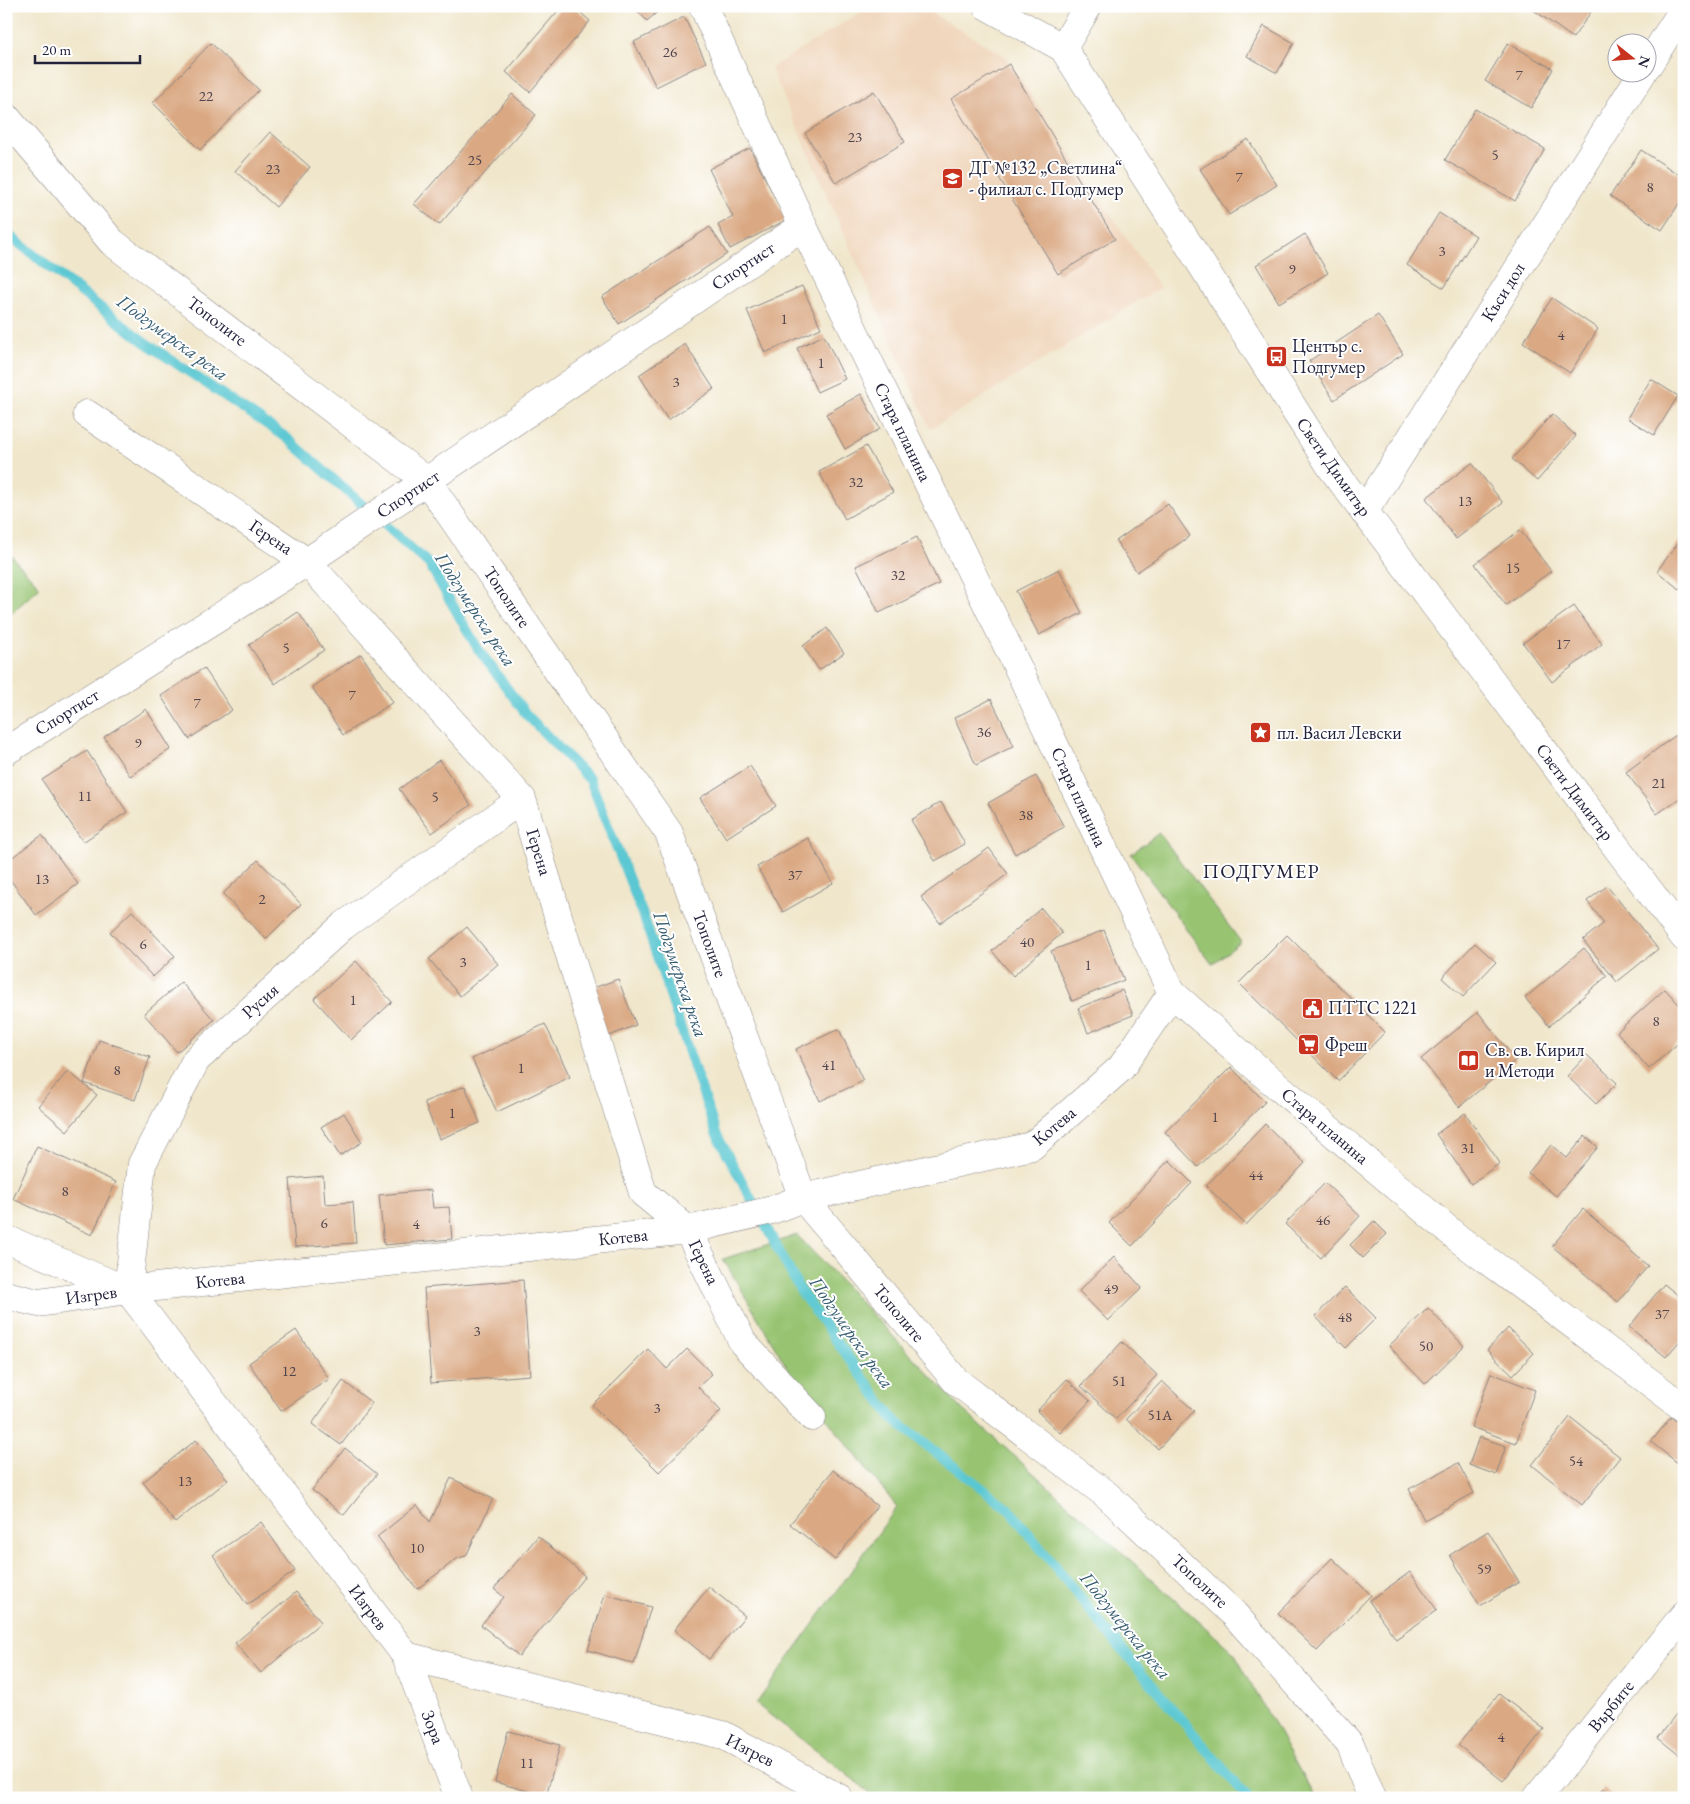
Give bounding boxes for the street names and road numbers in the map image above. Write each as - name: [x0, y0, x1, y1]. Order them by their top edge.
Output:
- street label: Спортист: [707, 236, 779, 295]
- street label: Къси дол: [1476, 258, 1530, 326]
- street label: Тополите: [183, 291, 252, 351]
- street label: Стара планина: [870, 378, 938, 486]
- street label: Свети Димитър: [1292, 413, 1377, 521]
- street label: Спортист: [372, 464, 444, 523]
- street label: Герена: [245, 514, 298, 560]
- street label: Тополите: [479, 562, 536, 632]
- street label: Спортист: [30, 683, 104, 740]
- street label: Свети Димитър: [1531, 738, 1619, 845]
- street label: Стара планина: [1046, 743, 1113, 851]
- street label: Герена: [522, 826, 558, 879]
- street label: Тополите: [688, 907, 733, 980]
- street label: Русия: [236, 978, 283, 1023]
- street label: Стара планина: [1277, 1082, 1374, 1169]
- street label: Котева: [1027, 1100, 1081, 1150]
- street label: Котева: [597, 1222, 650, 1251]
- street label: Герена: [684, 1235, 726, 1289]
- street label: Котева: [194, 1265, 247, 1294]
- street label: Изгрев: [64, 1279, 118, 1309]
- street label: Тополите: [868, 1279, 930, 1347]
- street label: Тополите: [1167, 1549, 1233, 1613]
- street label: Изгрев: [344, 1579, 393, 1635]
- street label: Върбите: [1583, 1675, 1639, 1736]
- street label: Зора: [417, 1707, 451, 1748]
- street label: Изгрев: [722, 1728, 779, 1772]

